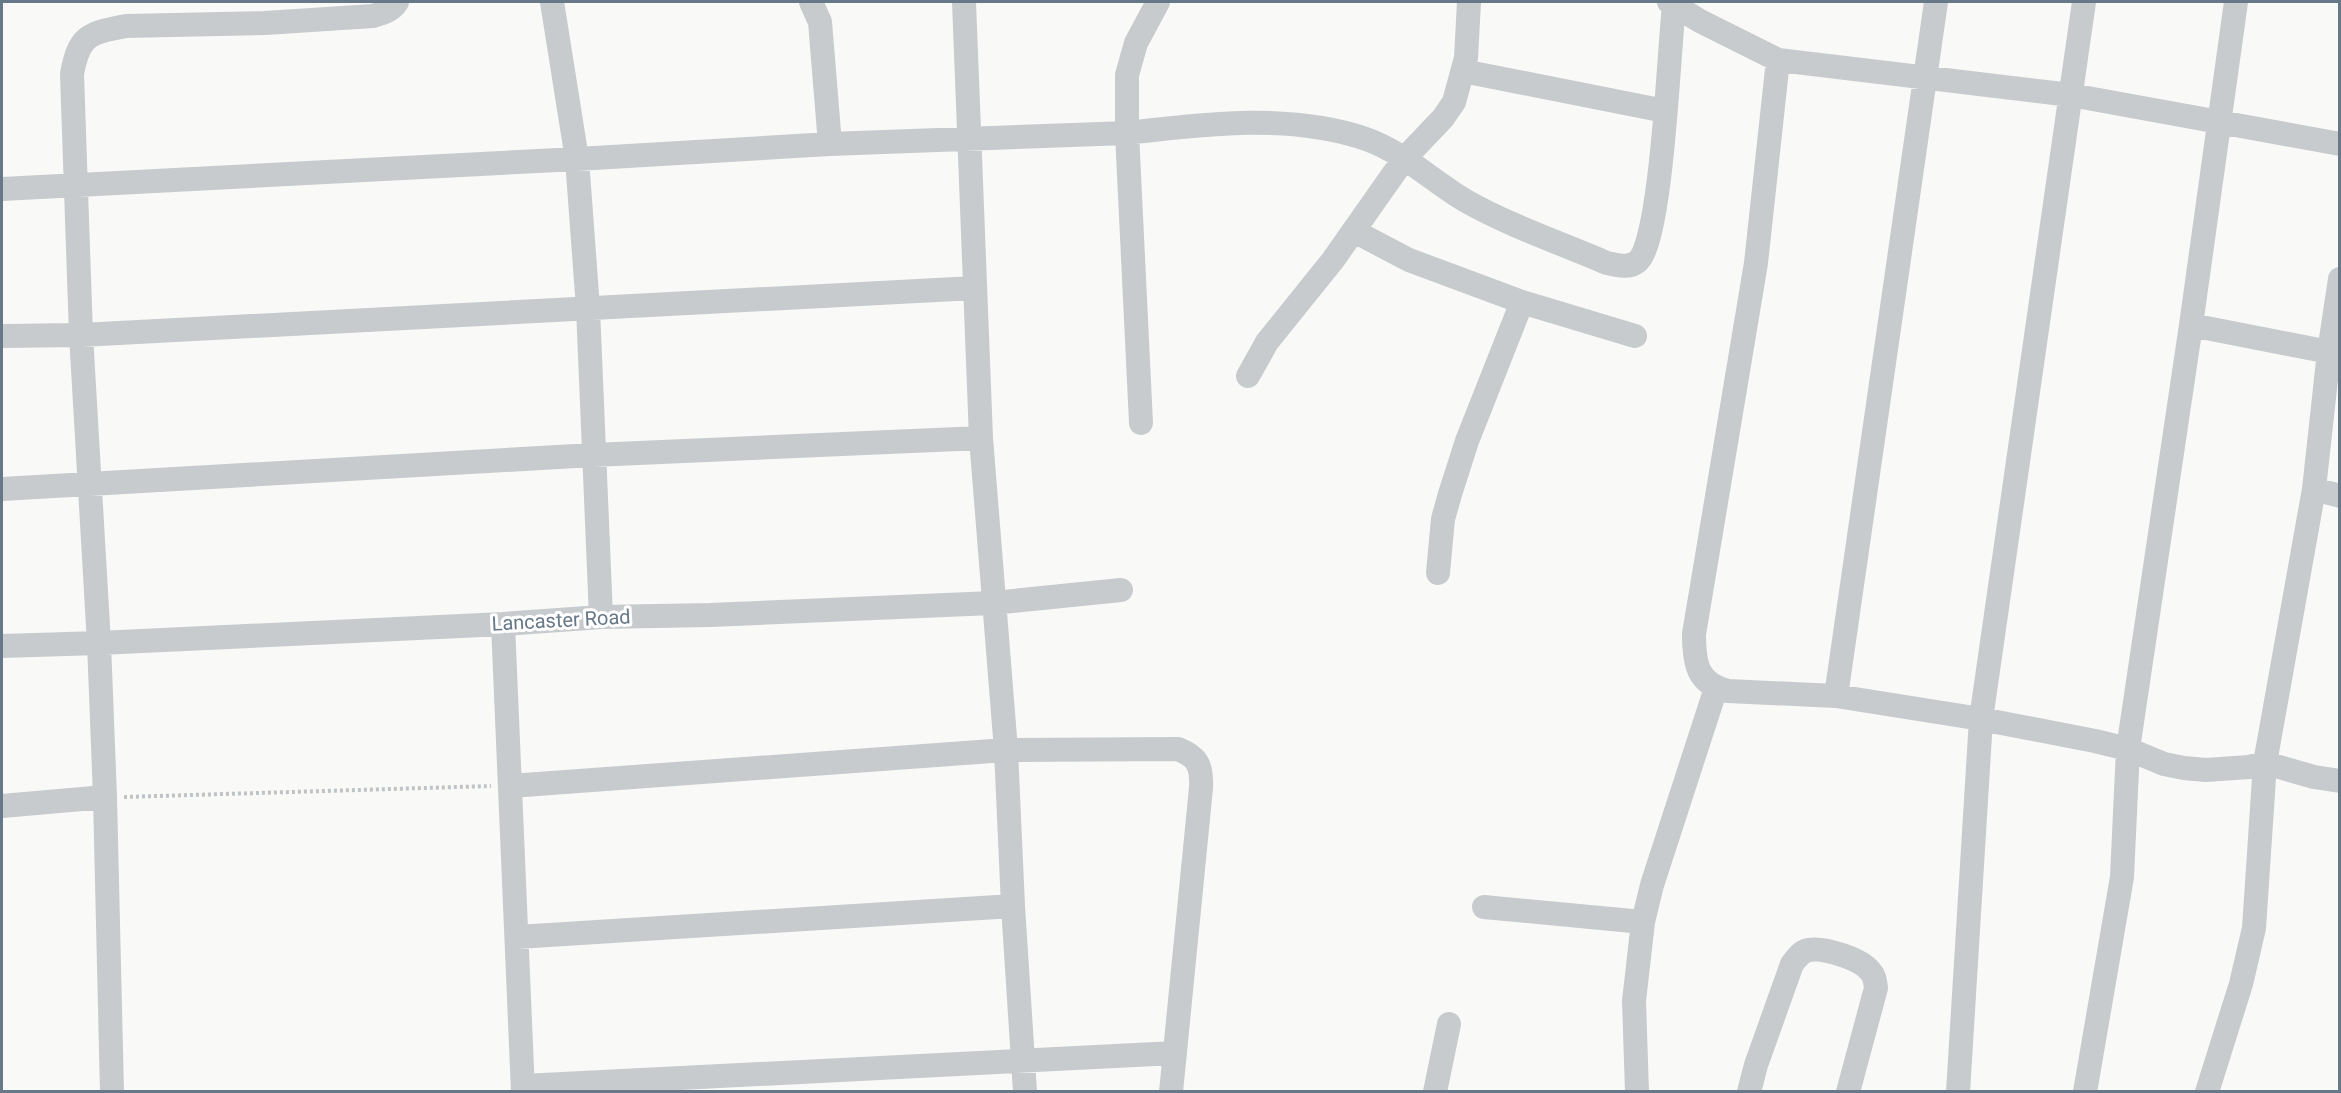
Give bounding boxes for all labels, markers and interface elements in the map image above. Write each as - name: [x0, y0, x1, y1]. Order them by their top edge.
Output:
- street label: Lancaster Road: [491, 604, 631, 636]

